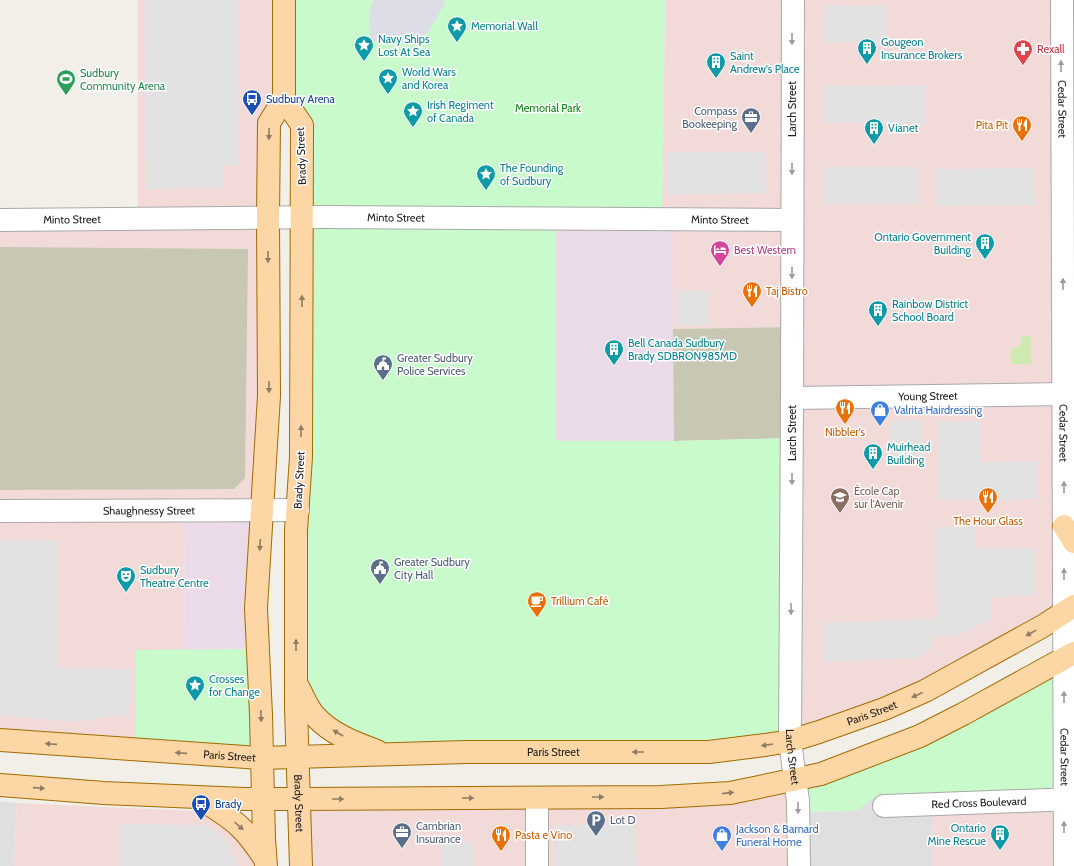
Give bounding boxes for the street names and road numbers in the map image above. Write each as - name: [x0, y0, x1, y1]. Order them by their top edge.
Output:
- street label: Cedar Street: [1055, 80, 1069, 138]
- street label: Larch Street: [785, 81, 799, 137]
- street label: Brady Street: [293, 127, 309, 185]
- street label: Minto Street: [367, 210, 425, 225]
- street label: Minto Street: [43, 212, 101, 227]
- street label: Minto Street: [691, 212, 749, 227]
- street label: Young Street: [897, 389, 958, 403]
- street label: Cedar Street: [1056, 404, 1071, 462]
- street label: Larch Street: [785, 405, 799, 461]
- street label: Brady Street: [291, 451, 308, 509]
- street label: Shaughnessy Street: [103, 503, 195, 518]
- street label: Paris Street: [845, 697, 899, 729]
- street label: Cedar Street: [1058, 728, 1072, 786]
- street label: Larch Street: [783, 729, 803, 786]
- street label: Paris Street: [527, 745, 580, 759]
- street label: Paris Street: [203, 747, 256, 765]
- street label: Brady Street: [291, 774, 307, 832]
- street label: Red Cross Boulevard: [931, 794, 1027, 811]

